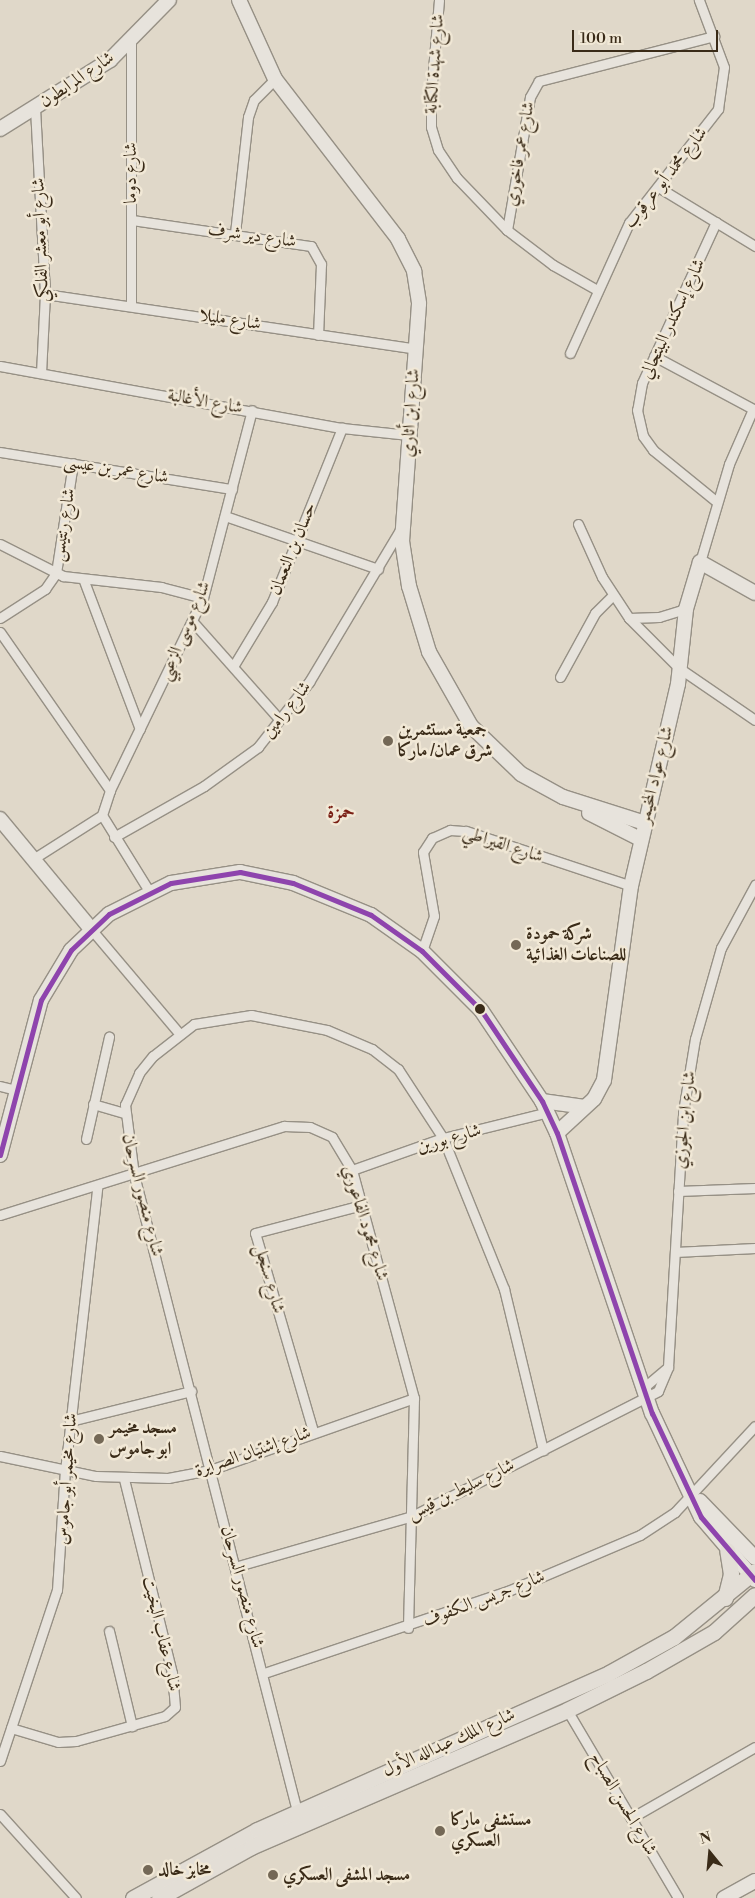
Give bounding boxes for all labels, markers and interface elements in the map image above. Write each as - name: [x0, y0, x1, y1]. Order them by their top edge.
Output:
- street label: شارع شهدة الكتابة: [421, 13, 449, 115]
- scale bar: [575, 20, 721, 52]
- text: 100 m: [580, 29, 622, 48]
- street label: شارع المرابطون: [36, 47, 118, 113]
- street label: شارع عمر فاخوري: [500, 100, 540, 208]
- street label: شارع محمد أبو عرقوب: [620, 123, 712, 233]
- street label: شارع دوما: [120, 142, 142, 204]
- street label: شارع أبو معشر الفلكي: [28, 177, 54, 303]
- street label: شارع دير شرف: [206, 219, 298, 253]
- street label: شارع إسكندر البيتجالي: [636, 255, 710, 383]
- street label: شارع مليلا: [198, 304, 262, 336]
- street label: شارع ابن أثاري: [397, 368, 425, 458]
- street label: شارع الأغالبة: [166, 385, 244, 419]
- street label: شارع عمر بن عيسى: [62, 451, 170, 489]
- street label: شارع رنتيس: [48, 487, 80, 563]
- street label: حسان بن النعمان: [265, 499, 321, 599]
- street label: شارع موسى الزعبي: [154, 578, 216, 684]
- street label: شارع رامين: [258, 677, 316, 743]
- place label: جمعية مستثمرين شرق عمان/ ماركا: [398, 720, 492, 762]
- street label: شارع عواد المخيمر: [633, 724, 679, 826]
- marker: جمعية مستثمرين شرق عمان/ ماركا: [382, 735, 394, 747]
- district label: حمزة: [327, 802, 355, 824]
- street label: شارع القيراطي: [460, 822, 546, 868]
- place label: شركة حمودة للصناعات الغذائية: [526, 924, 626, 966]
- marker: شركة حمودة للصناعات الغذائية: [510, 939, 522, 951]
- unlabelled marker: [475, 1004, 485, 1014]
- street label: شارع ابن الجوزي: [669, 1070, 701, 1170]
- street label: شارع بورين: [414, 1120, 484, 1158]
- street label: شارع منصور السرحان: [116, 1131, 168, 1259]
- street label: شارع محمود الفاعوري: [337, 1163, 393, 1283]
- street label: شارع سنجل: [249, 1242, 289, 1316]
- street label: شارع مخيمر أبو جاموس: [52, 1412, 82, 1546]
- place label: مسجد مخيمر ابو جاموس: [109, 1418, 177, 1460]
- street label: شارع إشتيان الصرايرة: [192, 1422, 314, 1482]
- marker: مسجد مخيمر ابو جاموس: [93, 1433, 105, 1445]
- street label: شارع سليط بن قيس: [404, 1455, 518, 1525]
- street label: شارع منصور السرحان: [215, 1524, 269, 1650]
- street label: شارع جريس الكفوف: [420, 1566, 548, 1632]
- street label: شارع عقاب البخيت: [137, 1574, 185, 1694]
- street label: شارع الملك عبدالله الأول: [379, 1704, 519, 1782]
- street label: شارع الحسن الصباح: [585, 1749, 661, 1859]
- place label: مستشفى ماركا العسكري: [451, 1810, 532, 1852]
- marker: مستشفى ماركا العسكري: [433, 1824, 447, 1838]
- north arrow: [685, 1828, 735, 1878]
- text: N: [698, 1828, 714, 1849]
- place label: مخابز خالد: [158, 1859, 211, 1881]
- marker: مخابز خالد: [142, 1864, 154, 1876]
- place label: مسجد المشفى العسكري: [283, 1864, 410, 1886]
- marker: مسجد المشفى العسكري: [267, 1869, 279, 1881]

